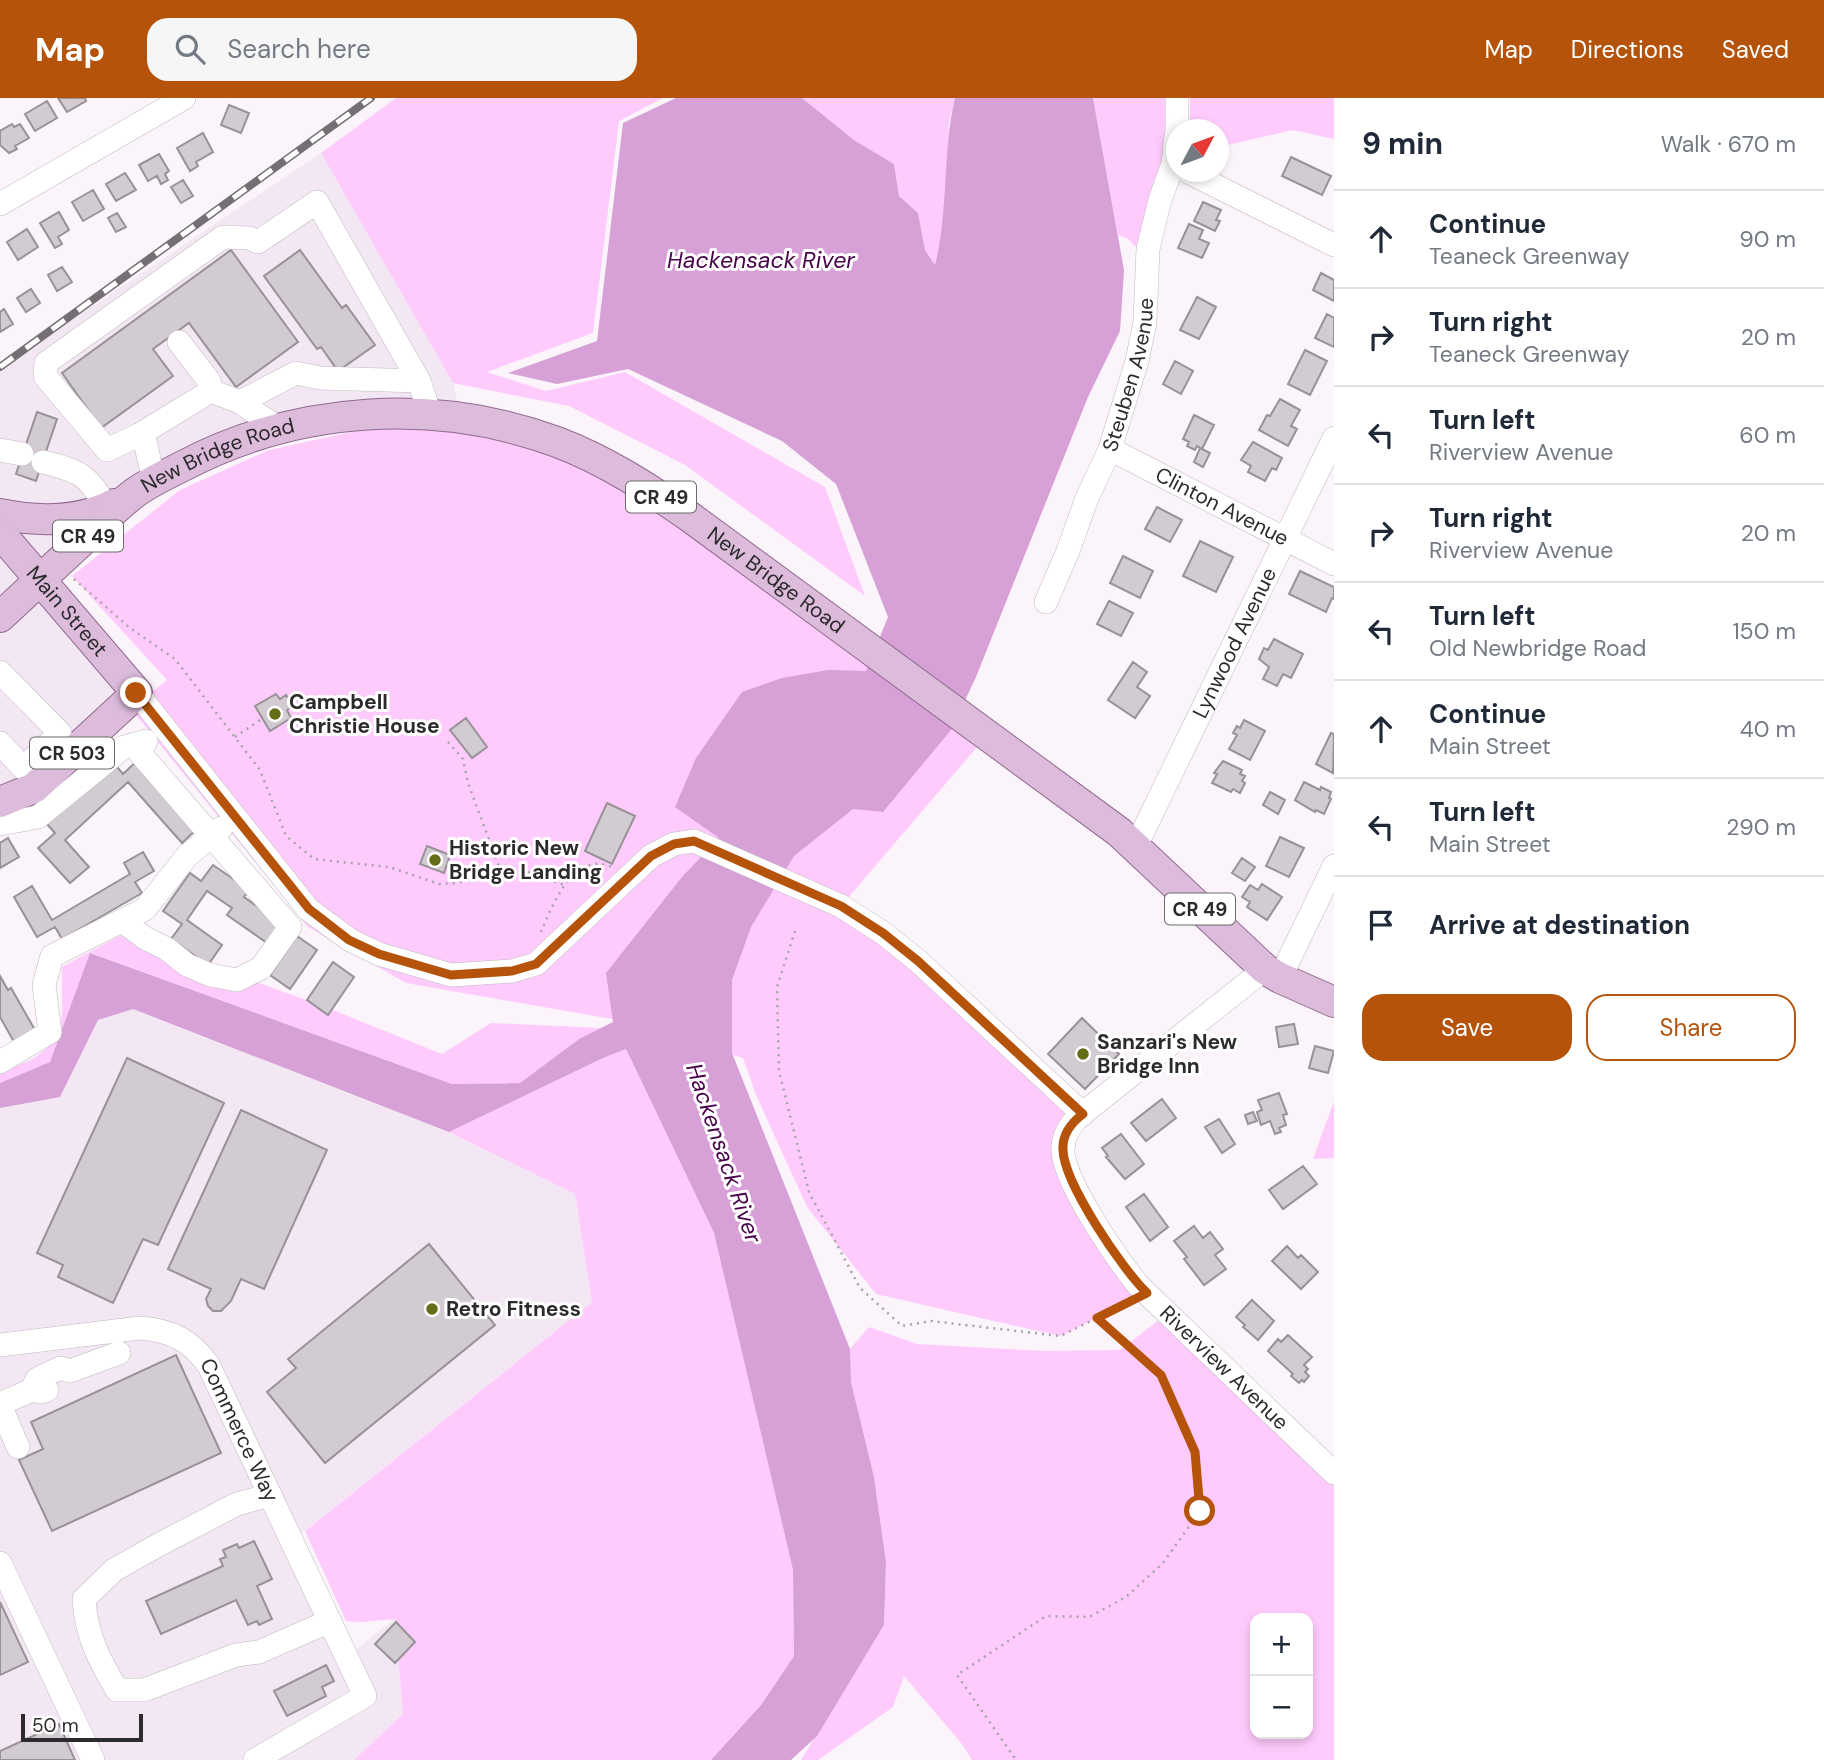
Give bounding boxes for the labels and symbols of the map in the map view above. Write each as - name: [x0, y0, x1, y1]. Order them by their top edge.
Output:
- north arrow: [1166, 119, 1229, 182]
- water label: Hackensack River: [667, 245, 856, 275]
- street label: Steuben Avenue: [1096, 297, 1160, 455]
- street label: New Bridge Road: [136, 412, 297, 499]
- street label: Clinton Avenue: [1151, 461, 1294, 552]
- road number: CR 49: [626, 482, 696, 512]
- road number: CR 49: [53, 520, 123, 551]
- street label: New Bridge Road: [702, 520, 850, 640]
- street label: Main Street: [20, 560, 114, 663]
- street label: Lynwood Avenue: [1186, 563, 1283, 723]
- route end: [120, 677, 151, 708]
- place label: Campbell Christie House: [289, 688, 440, 740]
- marker: Campbell Christie House: [267, 706, 283, 722]
- road number: CR 503: [30, 738, 114, 768]
- place label: Historic New Bridge Landing: [449, 834, 602, 886]
- marker: Historic New Bridge Landing: [427, 852, 443, 868]
- road number: CR 49: [1165, 894, 1235, 924]
- place label: Sanzari's New Bridge Inn: [1097, 1028, 1237, 1080]
- marker: Sanzari's New Bridge Inn: [1075, 1046, 1091, 1062]
- water label: Hackensack River: [679, 1059, 769, 1248]
- place label: Retro Fitness: [446, 1295, 581, 1323]
- street label: Riverview Avenue: [1154, 1299, 1295, 1436]
- marker: Retro Fitness: [424, 1301, 440, 1317]
- street label: Commerce Way: [193, 1354, 285, 1507]
- route start: [1184, 1495, 1215, 1526]
- scale bar: [21, 1711, 144, 1743]

